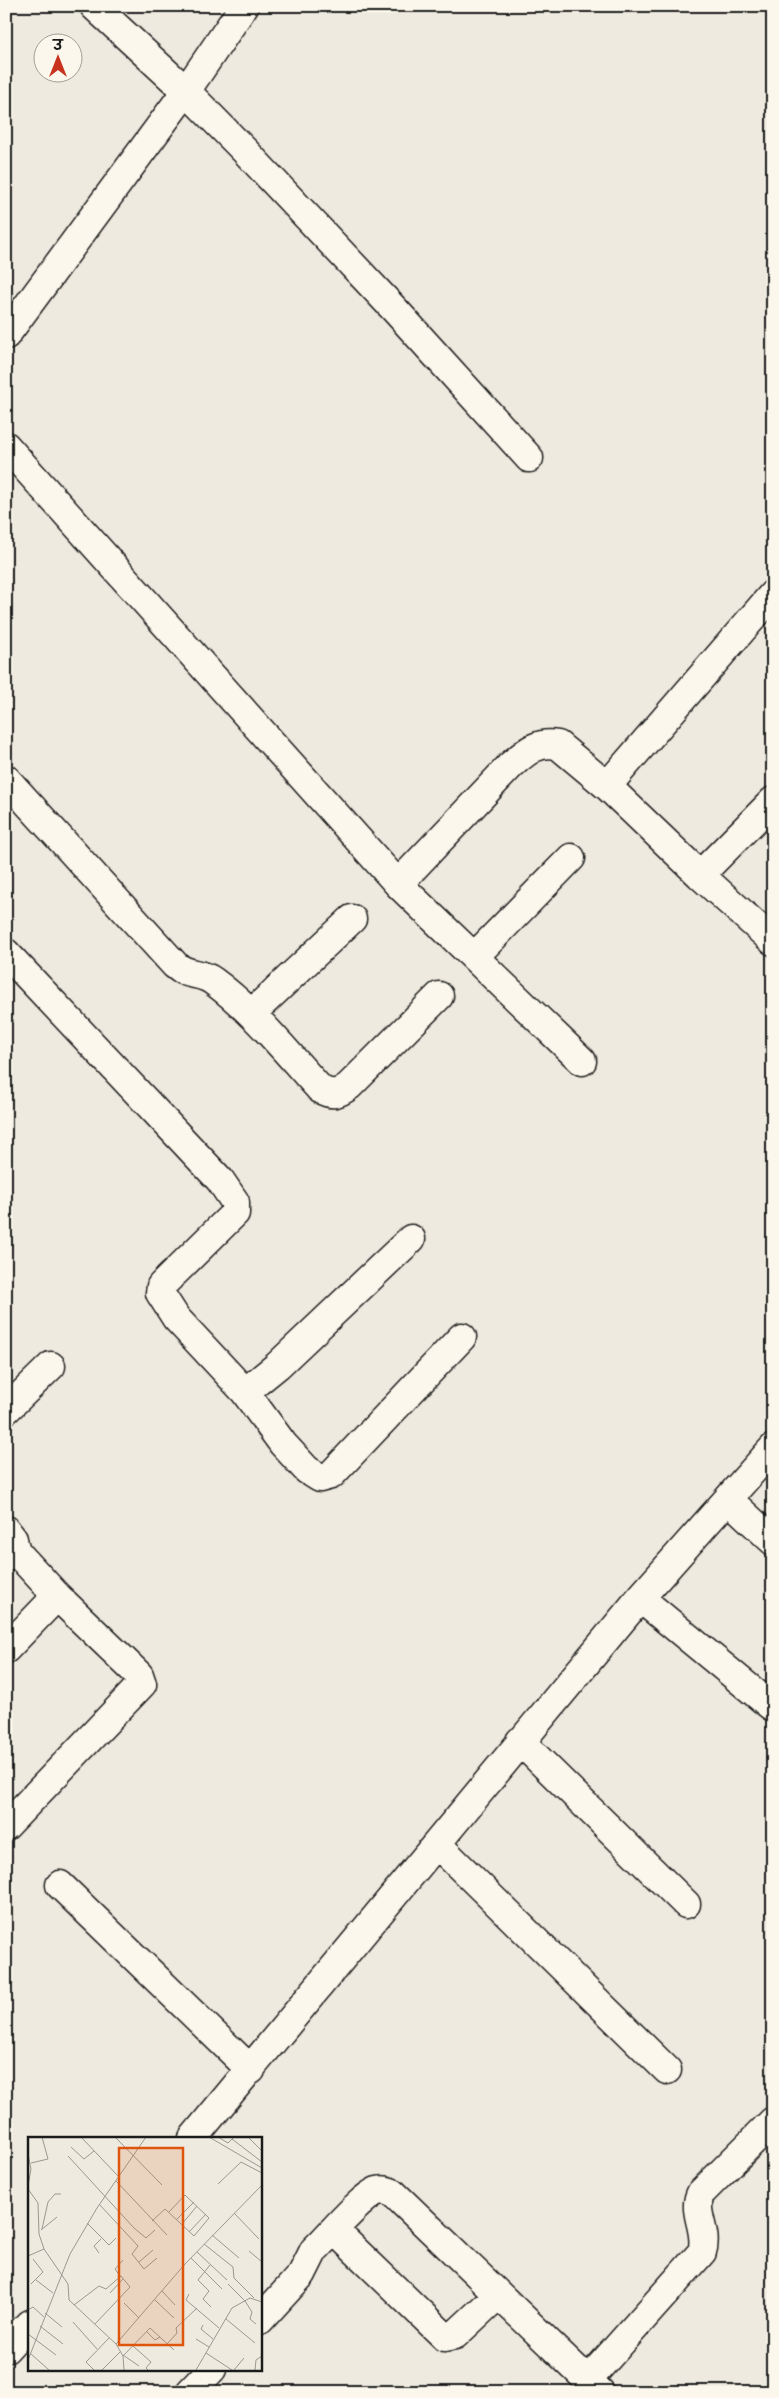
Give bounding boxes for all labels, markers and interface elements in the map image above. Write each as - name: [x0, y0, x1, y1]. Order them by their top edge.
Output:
- north arrow: [32, 32, 82, 82]
- text: उ: [51, 37, 64, 54]
- inset map: [28, 2137, 261, 2370]

